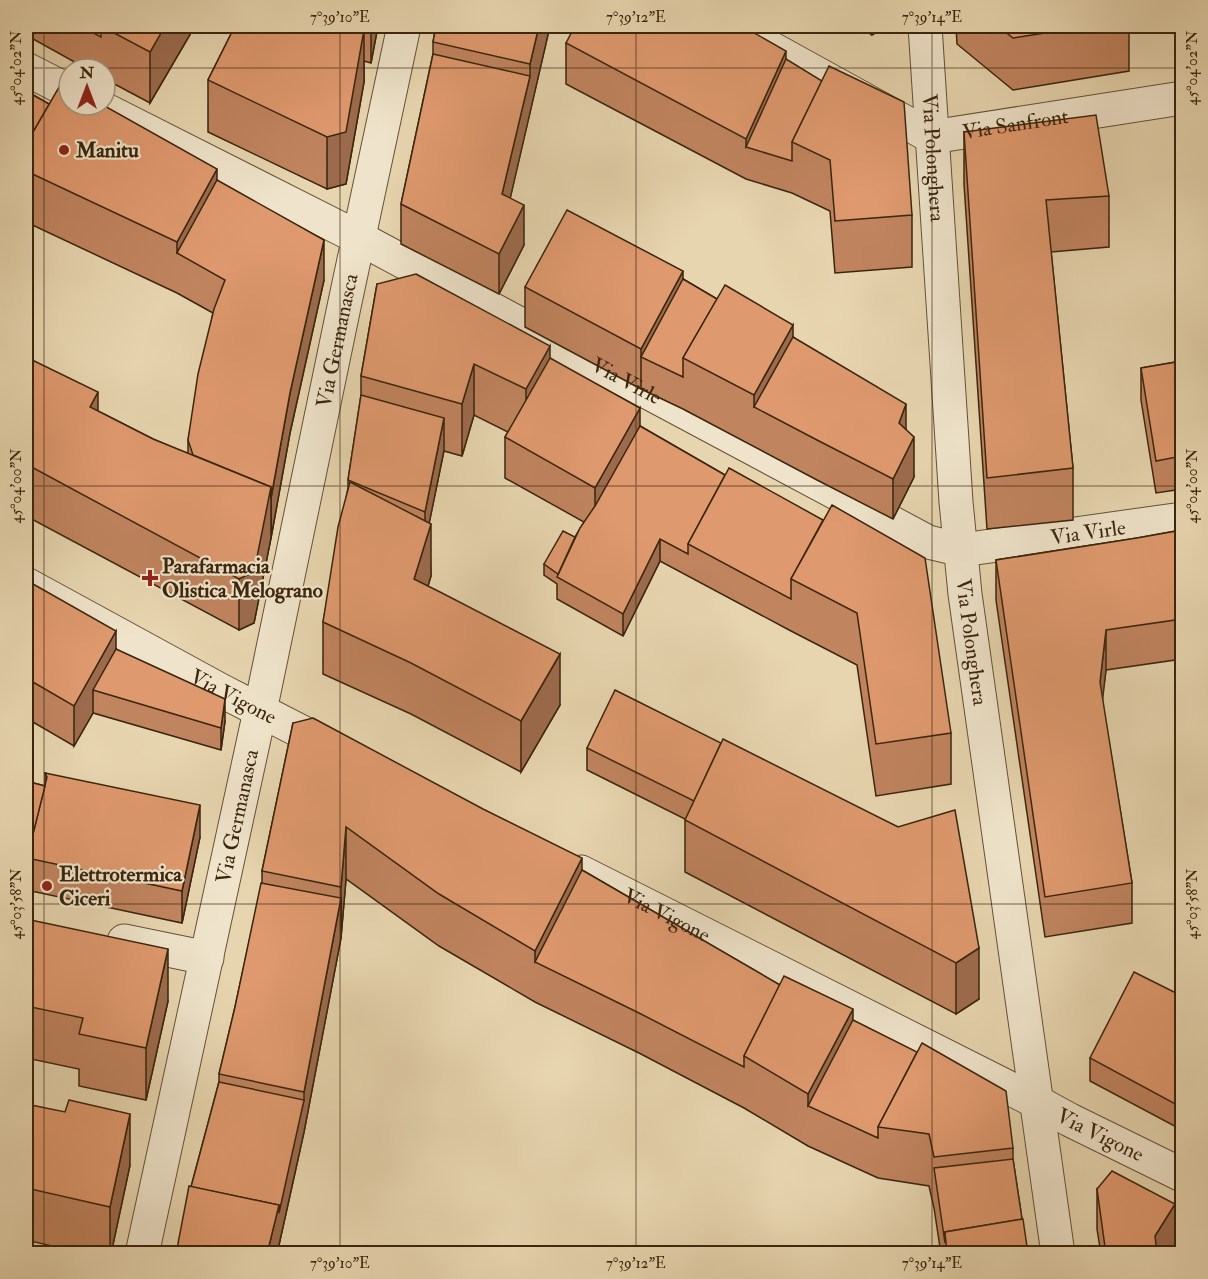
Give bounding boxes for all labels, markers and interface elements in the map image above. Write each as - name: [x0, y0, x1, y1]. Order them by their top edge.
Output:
- text: 7°39'10"E: [310, 8, 370, 27]
- text: 7°39'12"E: [606, 8, 666, 27]
- text: 7°39'14"E: [902, 8, 962, 27]
- text: 45°04'02"N: [7, 30, 26, 105]
- text: 45°04'02"N: [1183, 30, 1202, 105]
- north arrow: [57, 57, 117, 117]
- text: N: [79, 63, 95, 83]
- street label: Via Polonghera: [915, 93, 951, 223]
- street label: Via Sanfront: [961, 103, 1070, 146]
- place label: Manitu: [75, 137, 139, 164]
- marker: Manitu: [57, 143, 71, 157]
- street label: Via Germanasca: [310, 271, 365, 410]
- street label: Via Virle: [587, 352, 666, 411]
- text: 45°04'00"N: [7, 448, 26, 523]
- text: 45°04'00"N: [1183, 448, 1202, 523]
- street label: Via Virle: [1049, 514, 1128, 551]
- place label: Parafarmacia Olistica Melograno: [162, 553, 323, 604]
- marker: Parafarmacia Olistica Melograno: [143, 571, 157, 585]
- street label: Via Polonghera: [950, 577, 994, 708]
- street label: Via Vigone: [185, 663, 281, 731]
- street label: Via Germanasca: [210, 746, 265, 886]
- place label: Elettrotermica Ciceri: [59, 861, 183, 912]
- text: 45°03'58"N: [7, 868, 26, 939]
- text: 45°03'58"N: [1183, 868, 1202, 939]
- marker: Elettrotermica Ciceri: [40, 879, 54, 893]
- street label: Via Vigone: [618, 882, 715, 949]
- street label: Via Vigone: [1052, 1102, 1148, 1168]
- text: 7°39'10"E: [310, 1254, 370, 1273]
- text: 7°39'12"E: [606, 1254, 666, 1273]
- text: 7°39'14"E: [902, 1254, 962, 1273]

